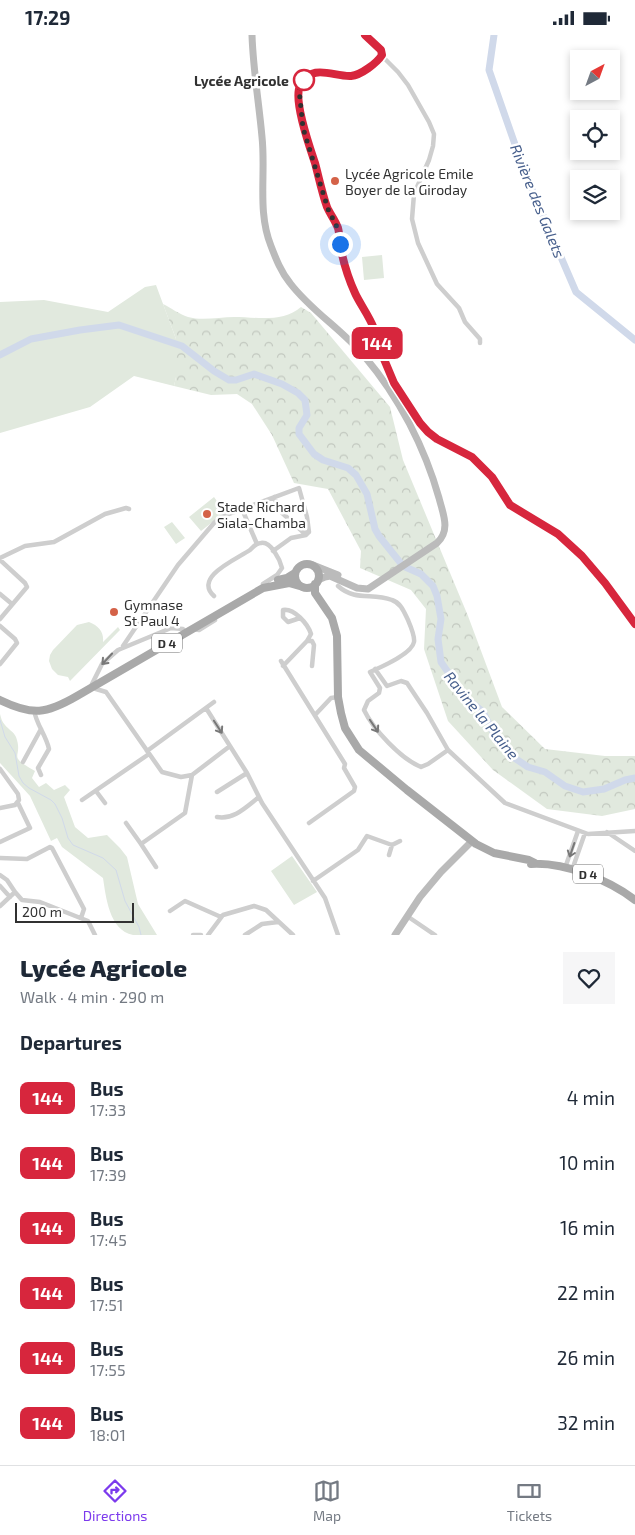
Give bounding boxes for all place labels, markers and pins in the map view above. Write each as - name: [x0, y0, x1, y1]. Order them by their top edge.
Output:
- marker: Lycée Agricole: [293, 69, 315, 91]
- place label: Lycée Agricole: [194, 72, 289, 89]
- place label: Lycée Agricole Emile Boyer de la Giroday: [345, 165, 473, 198]
- marker: Lycée Agricole Emile Boyer de la Giroday: [329, 175, 341, 187]
- place label: Stade Richard Siala-Chamba: [217, 498, 306, 531]
- marker: Stade Richard Siala-Chamba: [201, 508, 213, 520]
- place label: Gymnase St Paul 4: [124, 596, 183, 629]
- marker: Gymnase St Paul 4: [108, 606, 120, 618]

